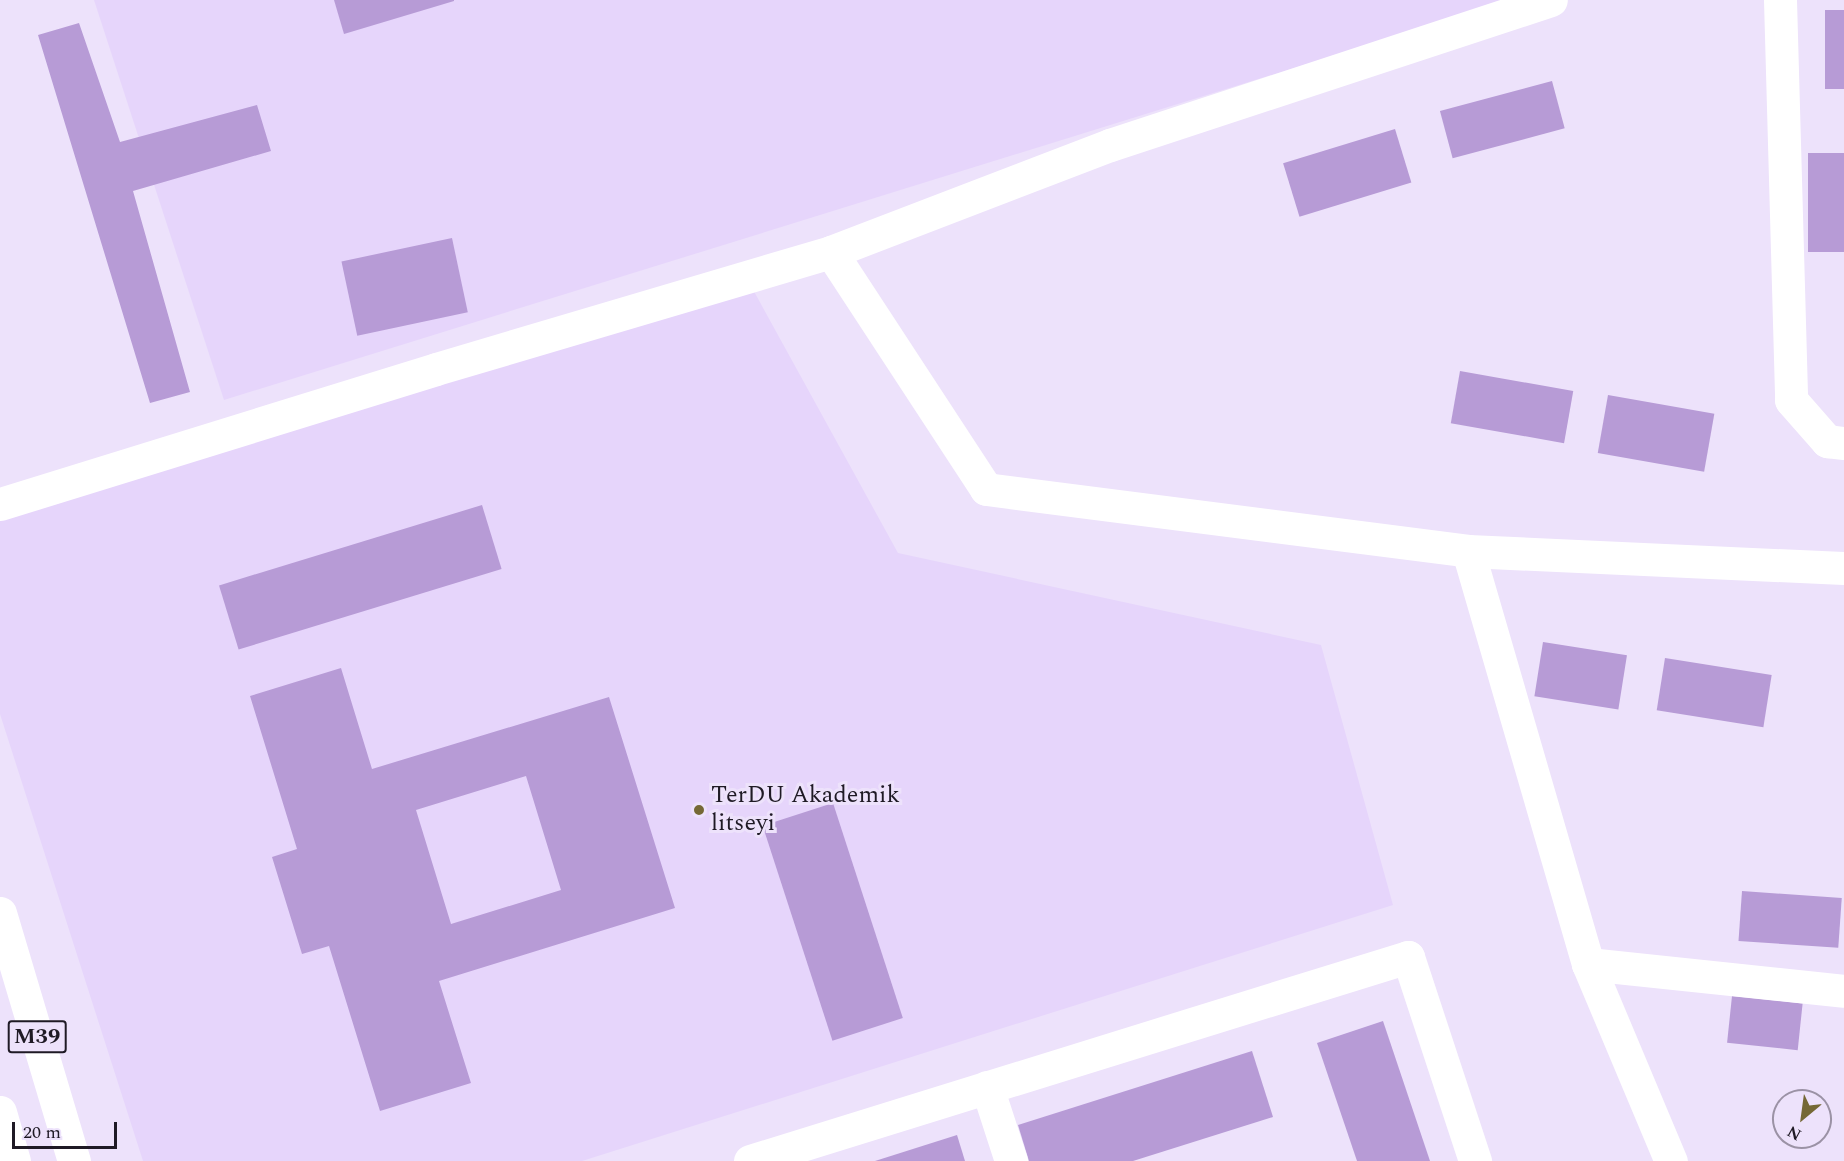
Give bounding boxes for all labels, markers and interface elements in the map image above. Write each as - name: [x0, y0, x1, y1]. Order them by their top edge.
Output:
- place label: TerDU Akademik litseyi: [711, 782, 900, 838]
- marker: TerDU Akademik litseyi: [692, 803, 706, 817]
- road number: M39: [7, 1018, 67, 1056]
- north arrow: [1772, 1089, 1832, 1149]
- scale bar: [15, 1110, 120, 1148]
- text: 20 m: [23, 1119, 61, 1146]
- text: N: [1783, 1119, 1806, 1147]

